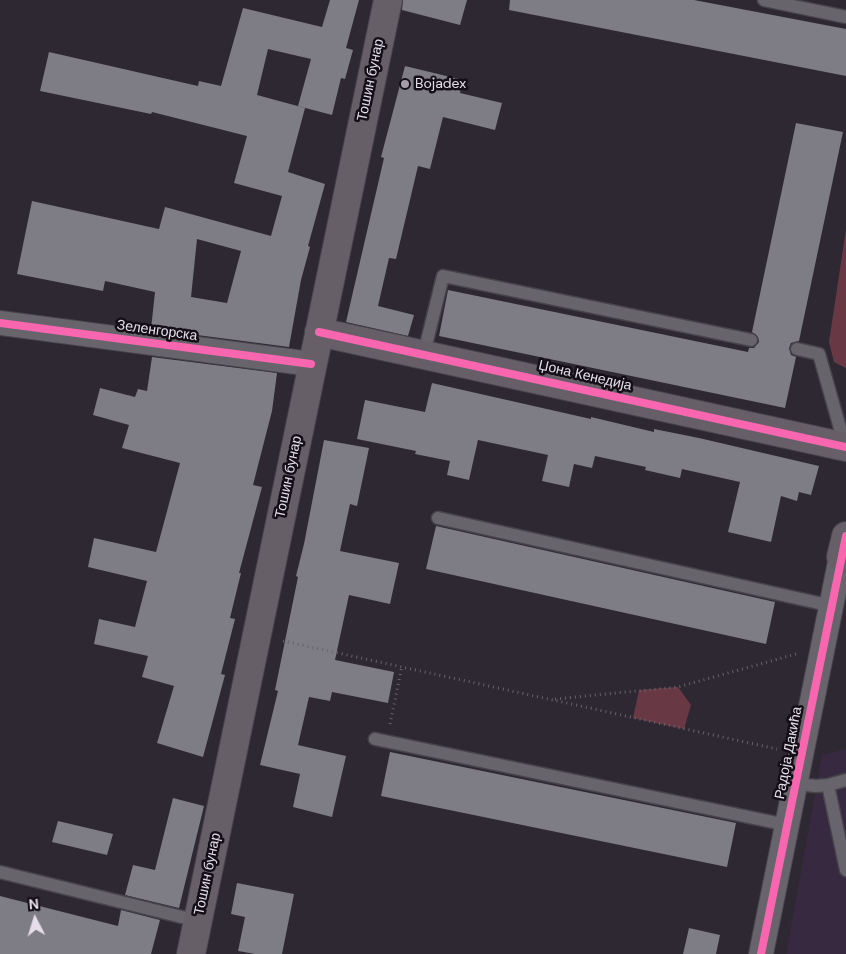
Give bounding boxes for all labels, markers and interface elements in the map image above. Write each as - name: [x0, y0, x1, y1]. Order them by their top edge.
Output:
- street label: Тошин бунар: [354, 37, 388, 123]
- place label: Bojadex: [415, 76, 466, 92]
- marker: Bojadex: [399, 78, 411, 90]
- street label: Зеленгорска: [116, 317, 198, 345]
- street label: Џона Кенедија: [537, 357, 633, 395]
- street label: Тошин бунар: [272, 434, 306, 520]
- street label: Радоја Дакића: [772, 705, 806, 801]
- street label: Тошин бунар: [191, 831, 225, 917]
- north arrow: [10, 894, 60, 944]
- text: N: [28, 895, 40, 913]

